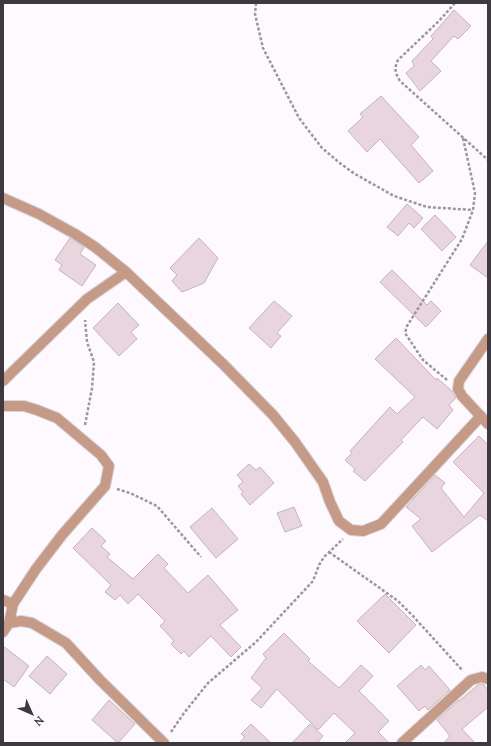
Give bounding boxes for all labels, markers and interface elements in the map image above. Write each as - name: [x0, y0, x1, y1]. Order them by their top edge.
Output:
- north arrow: [12, 694, 52, 734]
- text: N: [31, 713, 47, 729]

